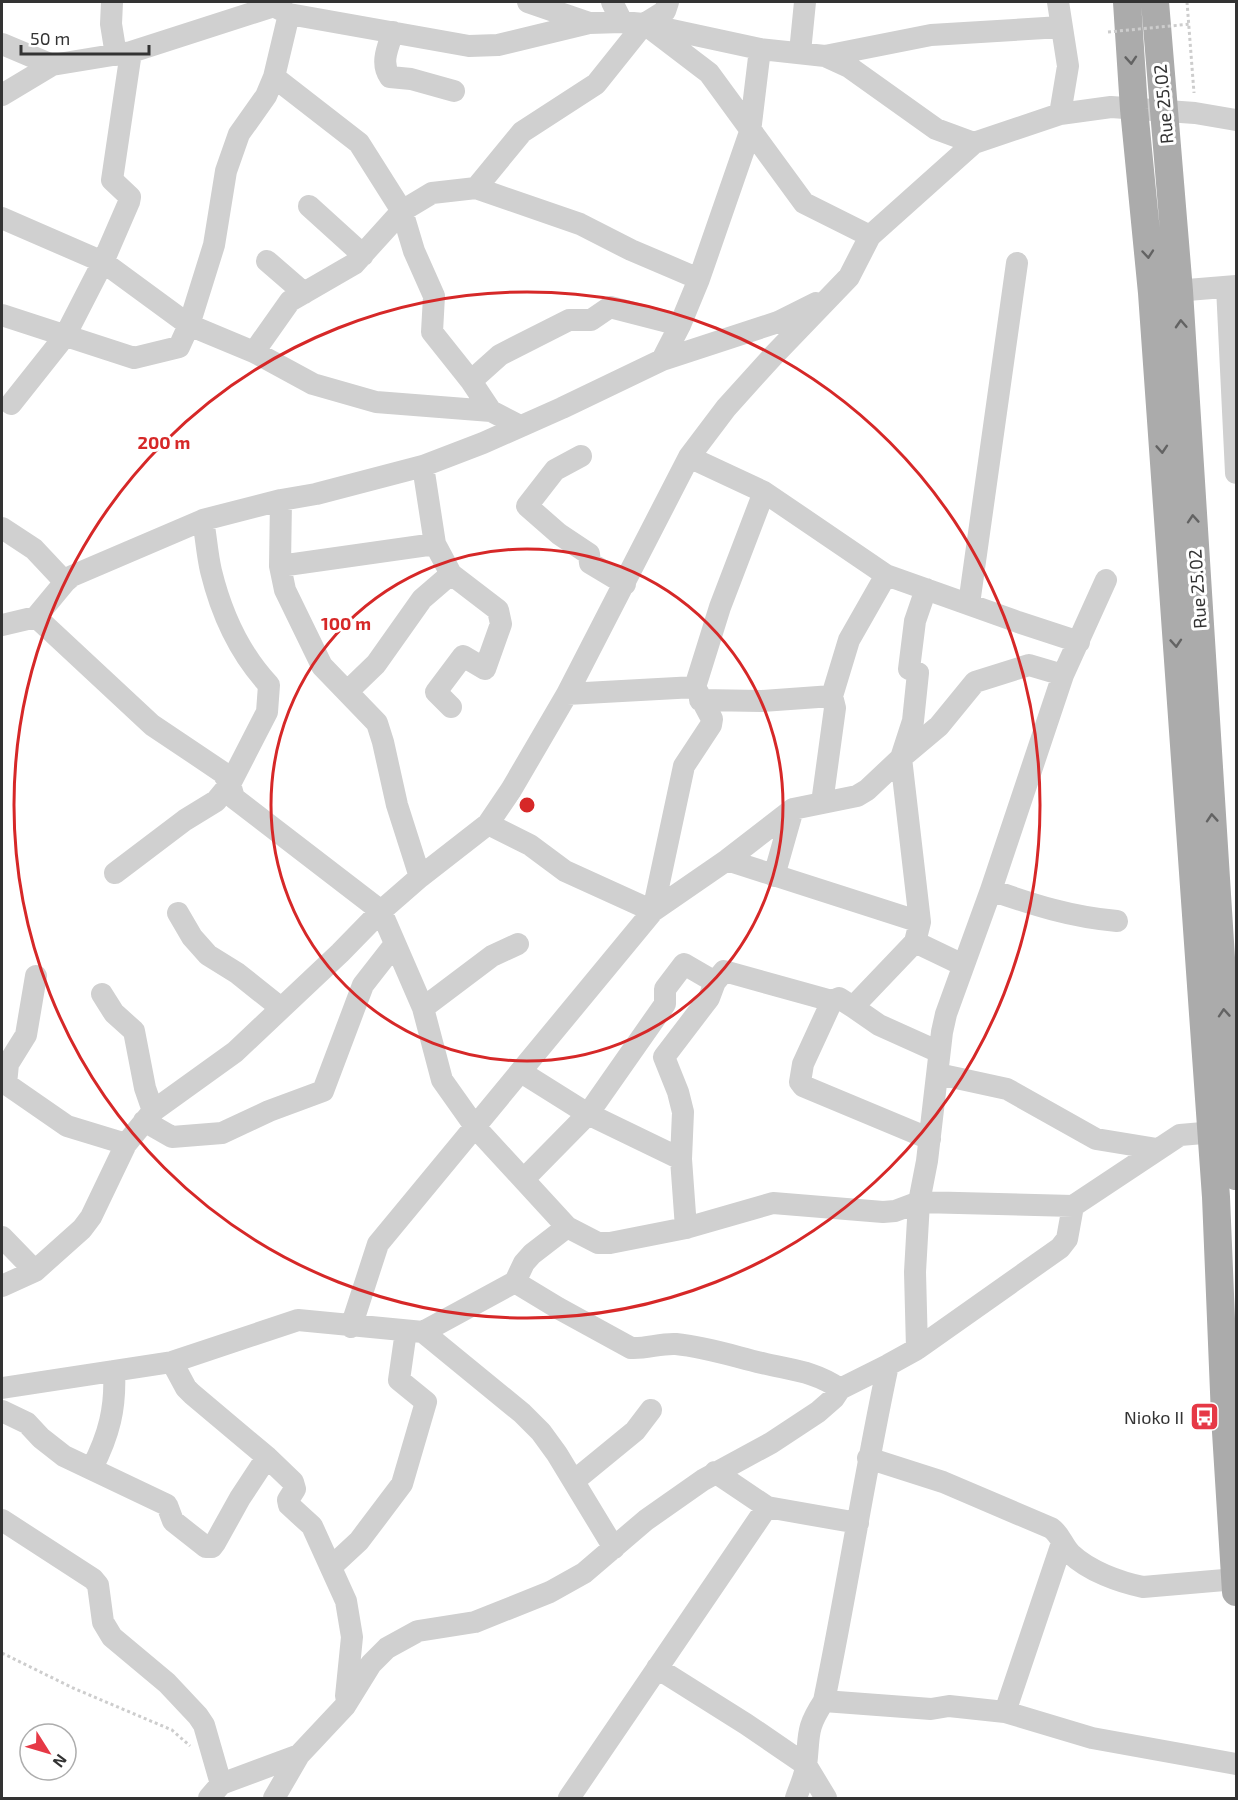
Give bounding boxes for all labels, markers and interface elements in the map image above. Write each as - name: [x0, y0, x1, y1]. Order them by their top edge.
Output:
- scale bar: [21, 18, 148, 56]
- text: 50 m: [30, 27, 70, 49]
- one-way arrow: [1124, 55, 1137, 64]
- street label: Rue 25.02: [1149, 63, 1177, 145]
- one-way arrow: [1141, 250, 1154, 259]
- one-way arrow: [1174, 320, 1187, 329]
- text: 200 m: [138, 431, 190, 453]
- one-way arrow: [1155, 444, 1168, 453]
- one-way arrow: [1186, 514, 1199, 523]
- street label: Rue 25.02: [1183, 548, 1211, 630]
- text: 100 m: [321, 612, 371, 634]
- one-way arrow: [1169, 639, 1182, 648]
- centre of rings: [517, 795, 537, 815]
- one-way arrow: [1206, 814, 1219, 823]
- one-way arrow: [1218, 1008, 1231, 1017]
- bus stop icon: Nioko II: [1189, 1401, 1221, 1433]
- place label: Nioko II: [1124, 1406, 1184, 1428]
- north arrow: [18, 1722, 78, 1782]
- text: N: [49, 1751, 71, 1772]

